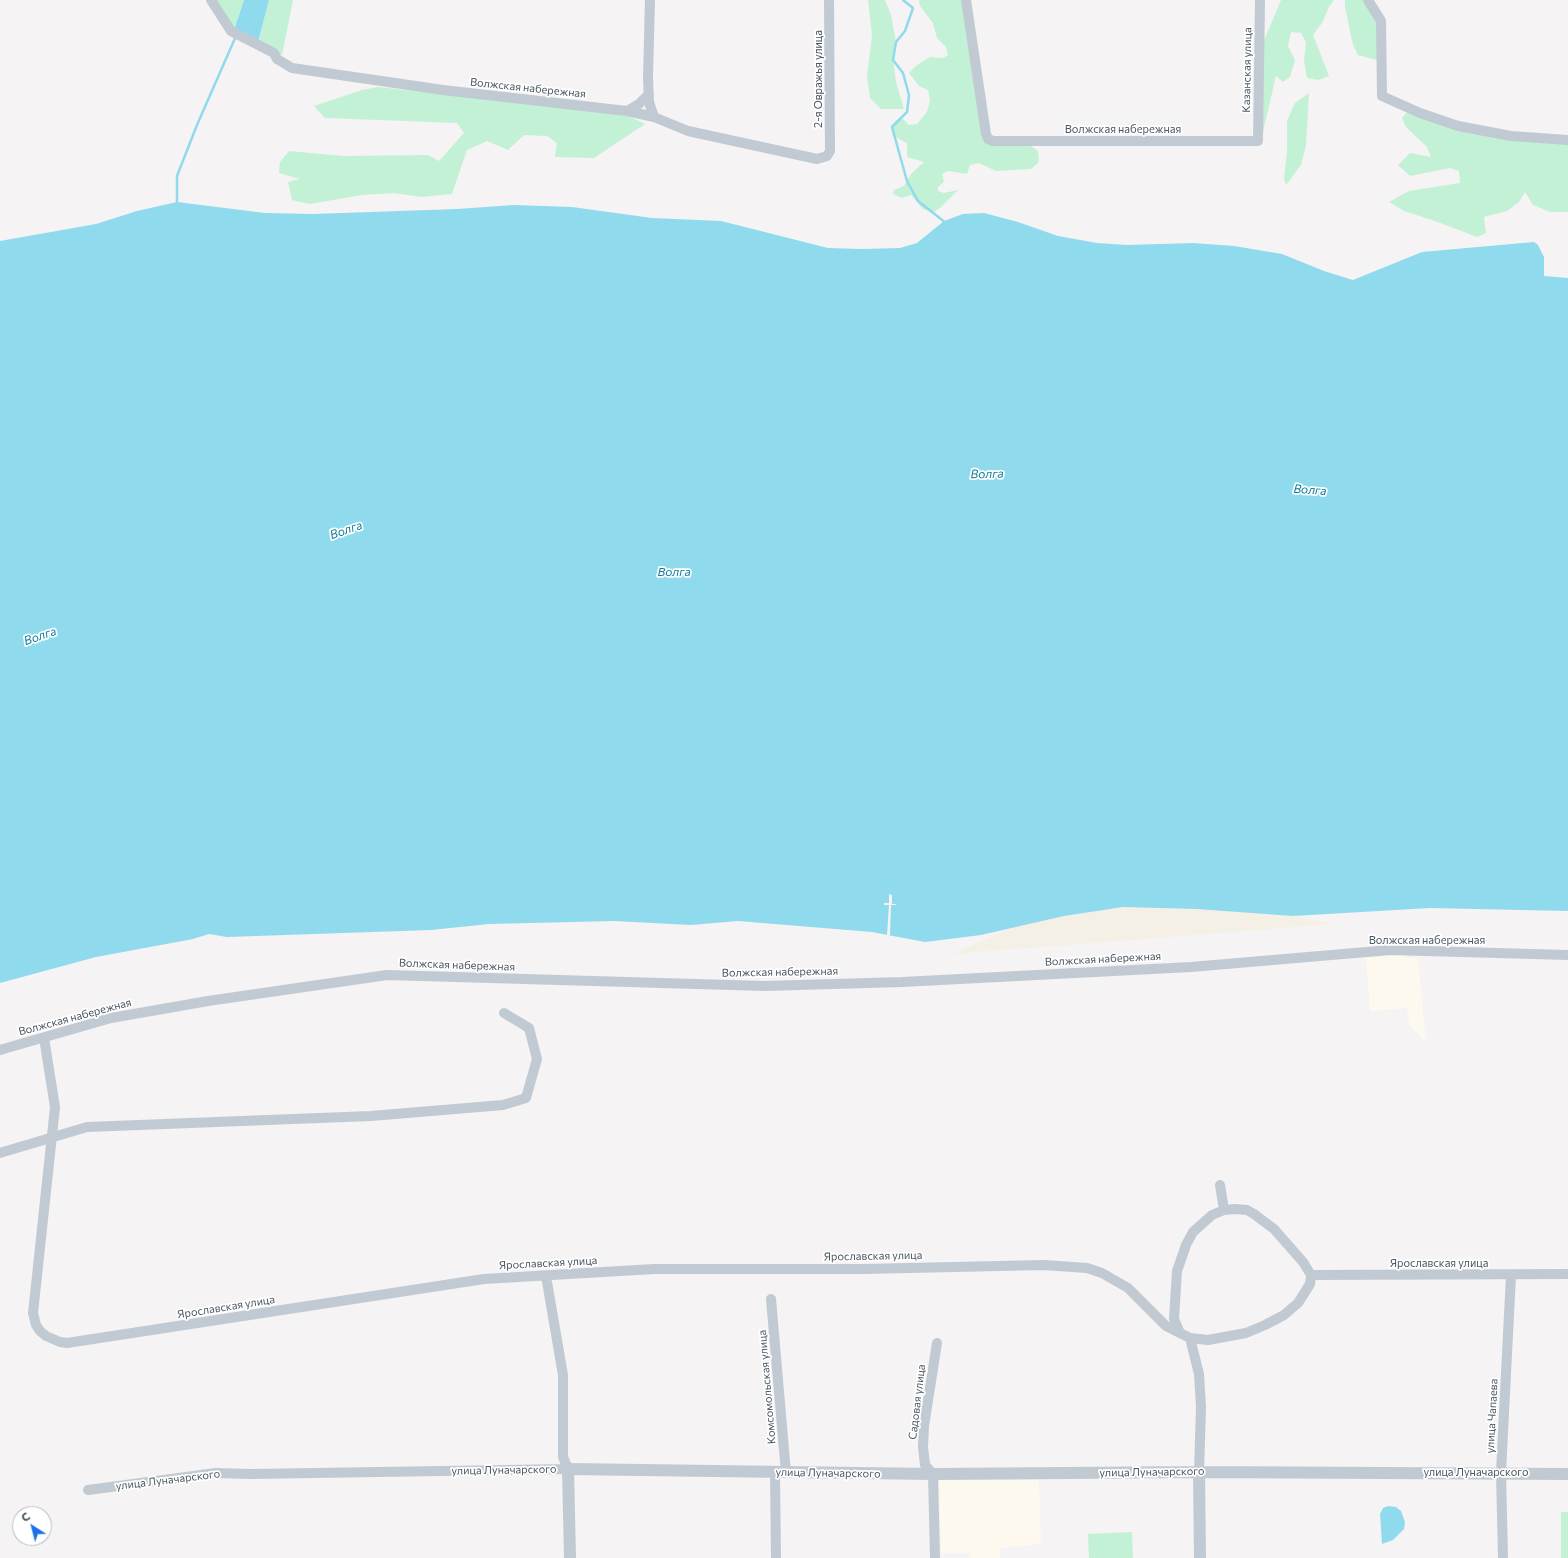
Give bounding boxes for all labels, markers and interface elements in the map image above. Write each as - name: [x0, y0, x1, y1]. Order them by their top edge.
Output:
- street label: Казанская улица: [1240, 27, 1254, 113]
- street label: 2-я Овражья улица: [811, 30, 825, 128]
- street label: Волжская набережная: [469, 75, 587, 101]
- street label: Волжская набережная: [1065, 122, 1181, 136]
- water label: Волга: [970, 467, 1004, 481]
- water label: Волга: [1293, 482, 1327, 498]
- water label: Волга: [328, 518, 364, 542]
- water label: Волга: [657, 565, 691, 579]
- water label: Волга: [22, 624, 58, 648]
- street label: Волжская набережная: [1369, 933, 1485, 947]
- street label: Волжская набережная: [1044, 949, 1162, 969]
- street label: Волжская набережная: [399, 956, 515, 974]
- street label: Волжская набережная: [722, 964, 838, 980]
- street label: Волжская набережная: [17, 996, 133, 1038]
- street label: Ярославская улица: [824, 1249, 922, 1263]
- street label: Ярославская улица: [498, 1254, 598, 1272]
- street label: Ярославская улица: [1390, 1256, 1488, 1270]
- street label: Ярославская улица: [176, 1293, 276, 1321]
- street label: Комсомольская улица: [755, 1329, 779, 1445]
- street label: Садовая улица: [906, 1364, 928, 1440]
- street label: улица Чапаева: [1483, 1378, 1501, 1454]
- street label: улица Луначарского: [451, 1462, 557, 1478]
- street label: улица Луначарского: [1099, 1464, 1205, 1480]
- street label: улица Луначарского: [775, 1465, 881, 1481]
- street label: улица Луначарского: [1423, 1465, 1529, 1479]
- street label: улица Луначарского: [115, 1467, 221, 1493]
- north arrow: [12, 1506, 52, 1546]
- text: С: [18, 1509, 32, 1524]

